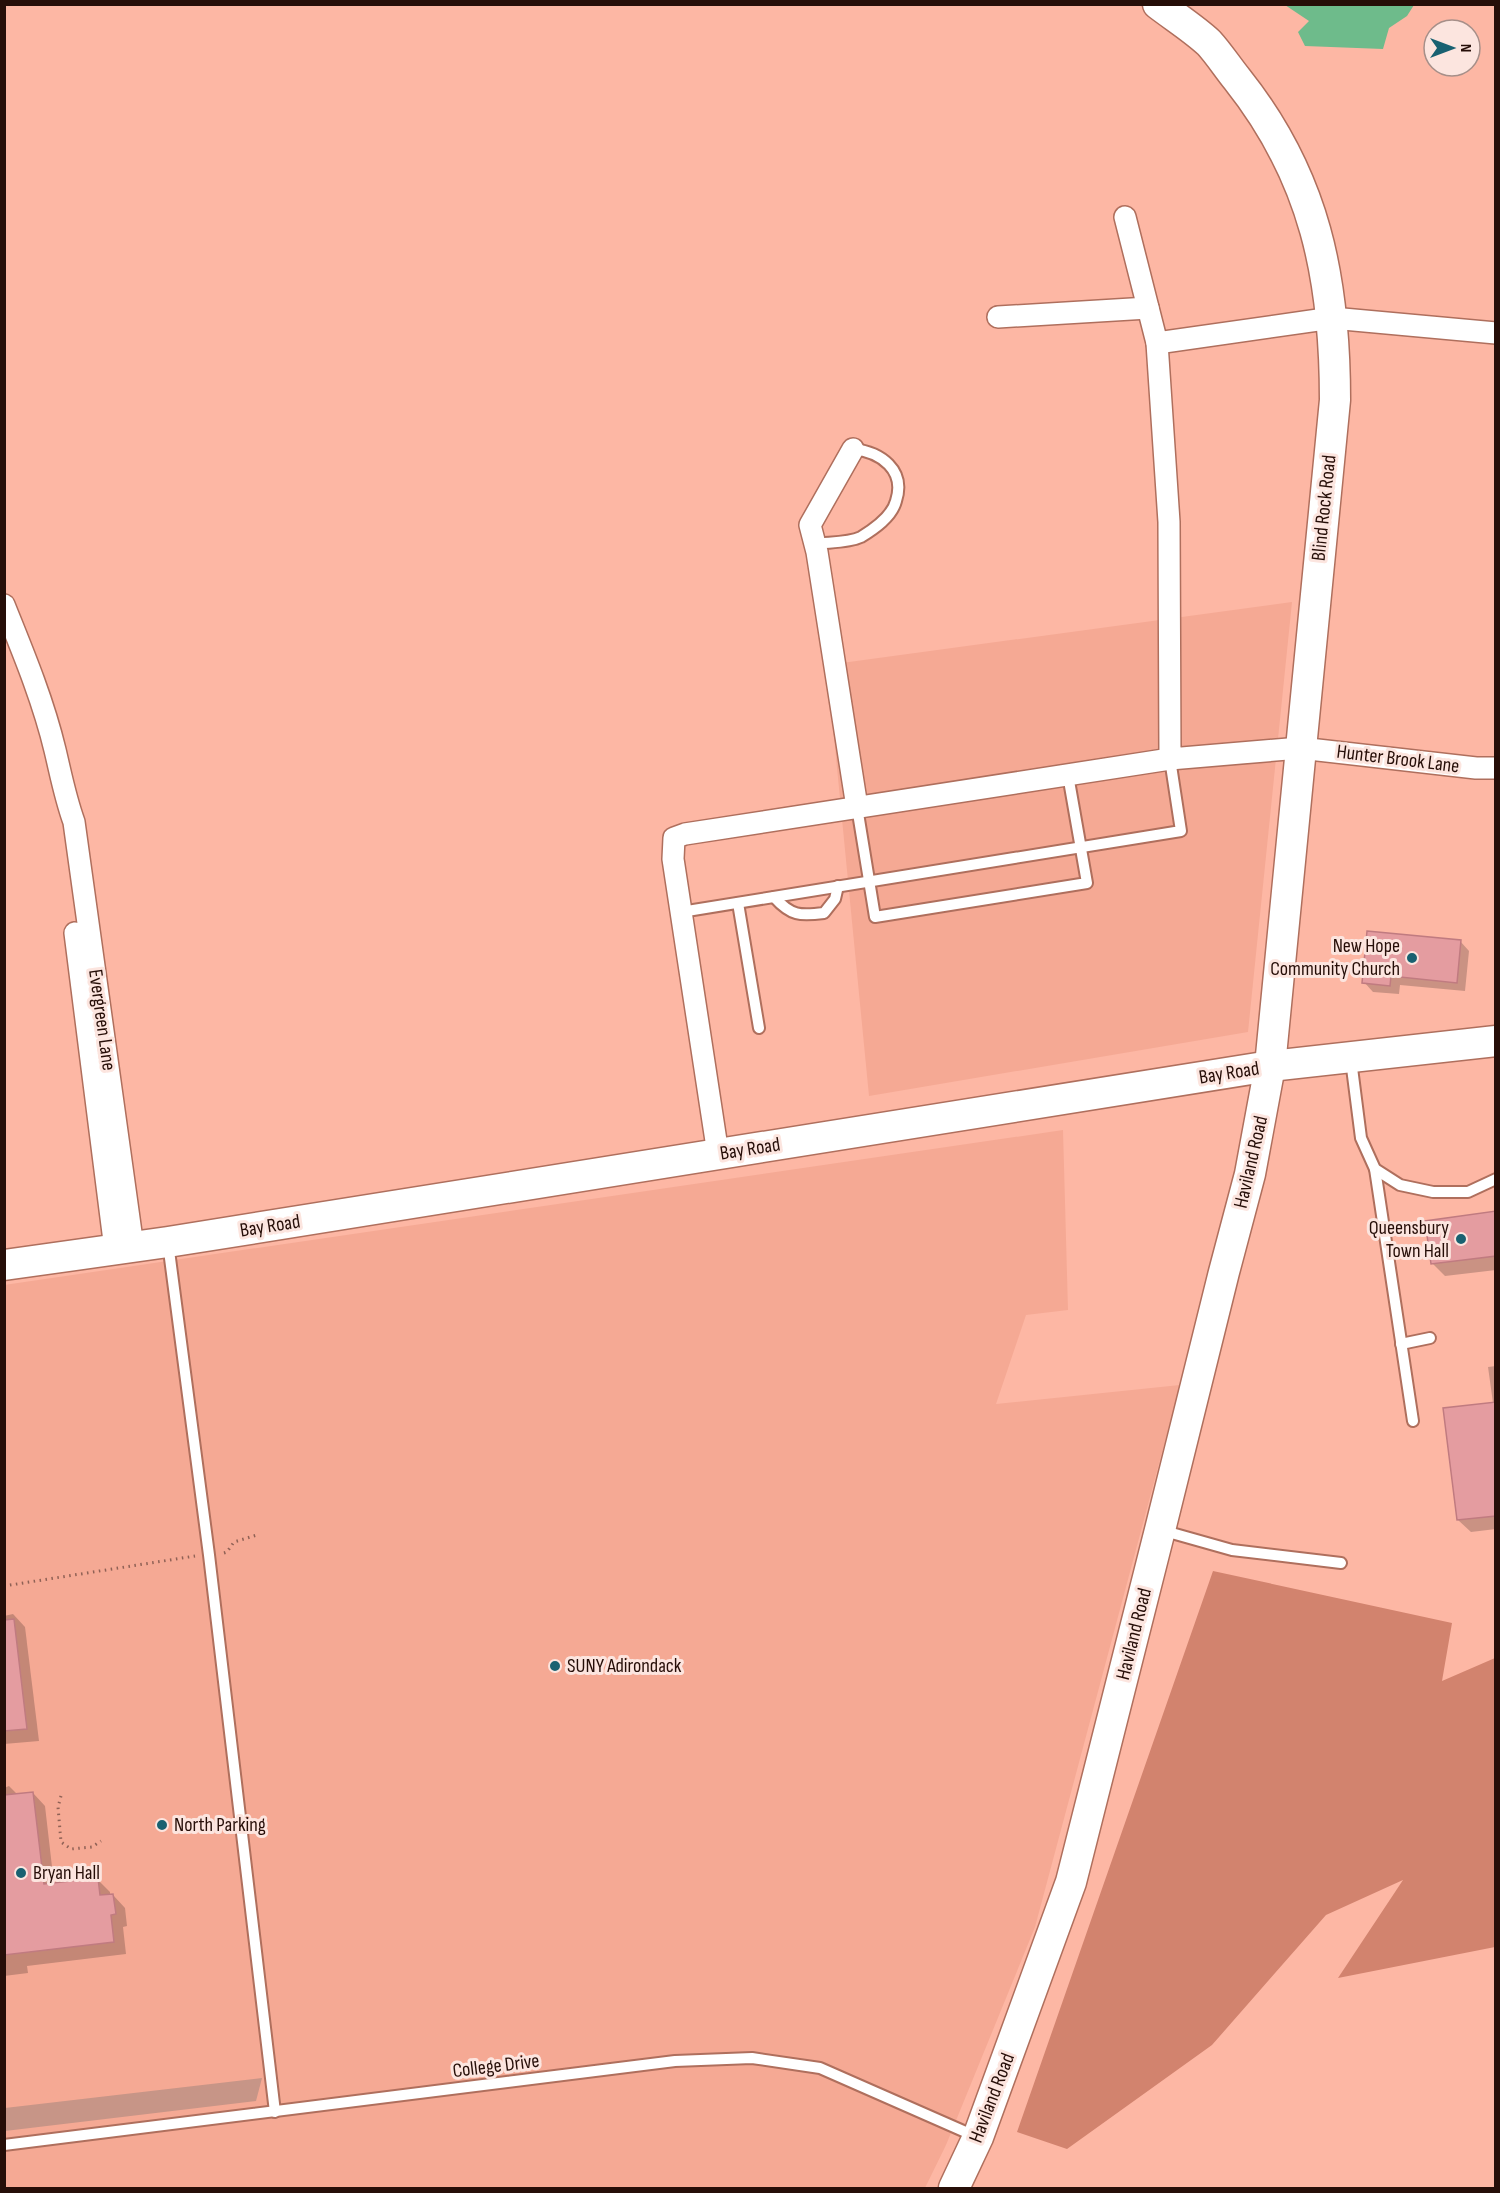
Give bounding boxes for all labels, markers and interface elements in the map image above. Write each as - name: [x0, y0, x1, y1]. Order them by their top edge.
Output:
- north arrow: [1422, 18, 1482, 78]
- text: N: [1456, 44, 1475, 52]
- street label: Blind Rock Road: [1307, 454, 1341, 562]
- street label: Hunter Brook Lane: [1335, 740, 1461, 778]
- place label: New Hope Community Church: [1270, 934, 1400, 981]
- marker: New Hope Community Church: [1405, 951, 1419, 965]
- street label: Evergreen Lane: [83, 968, 121, 1072]
- street label: Bay Road: [1197, 1056, 1261, 1090]
- street label: Haviland Road: [1229, 1114, 1273, 1210]
- street label: Bay Road: [718, 1132, 782, 1166]
- street label: Bay Road: [238, 1209, 302, 1243]
- place label: Queensbury Town Hall: [1369, 1216, 1449, 1263]
- marker: Queensbury Town Hall: [1454, 1232, 1468, 1246]
- street label: Haviland Road: [1111, 1585, 1157, 1683]
- place label: SUNY Adirondack: [567, 1654, 682, 1678]
- marker: SUNY Adirondack: [548, 1659, 562, 1673]
- place label: North Parking: [174, 1813, 266, 1837]
- marker: North Parking: [155, 1818, 169, 1832]
- place label: Bryan Hall: [33, 1861, 100, 1885]
- marker: Bryan Hall: [14, 1866, 28, 1880]
- street label: College Drive: [451, 2049, 541, 2083]
- street label: Haviland Road: [964, 2050, 1020, 2146]

